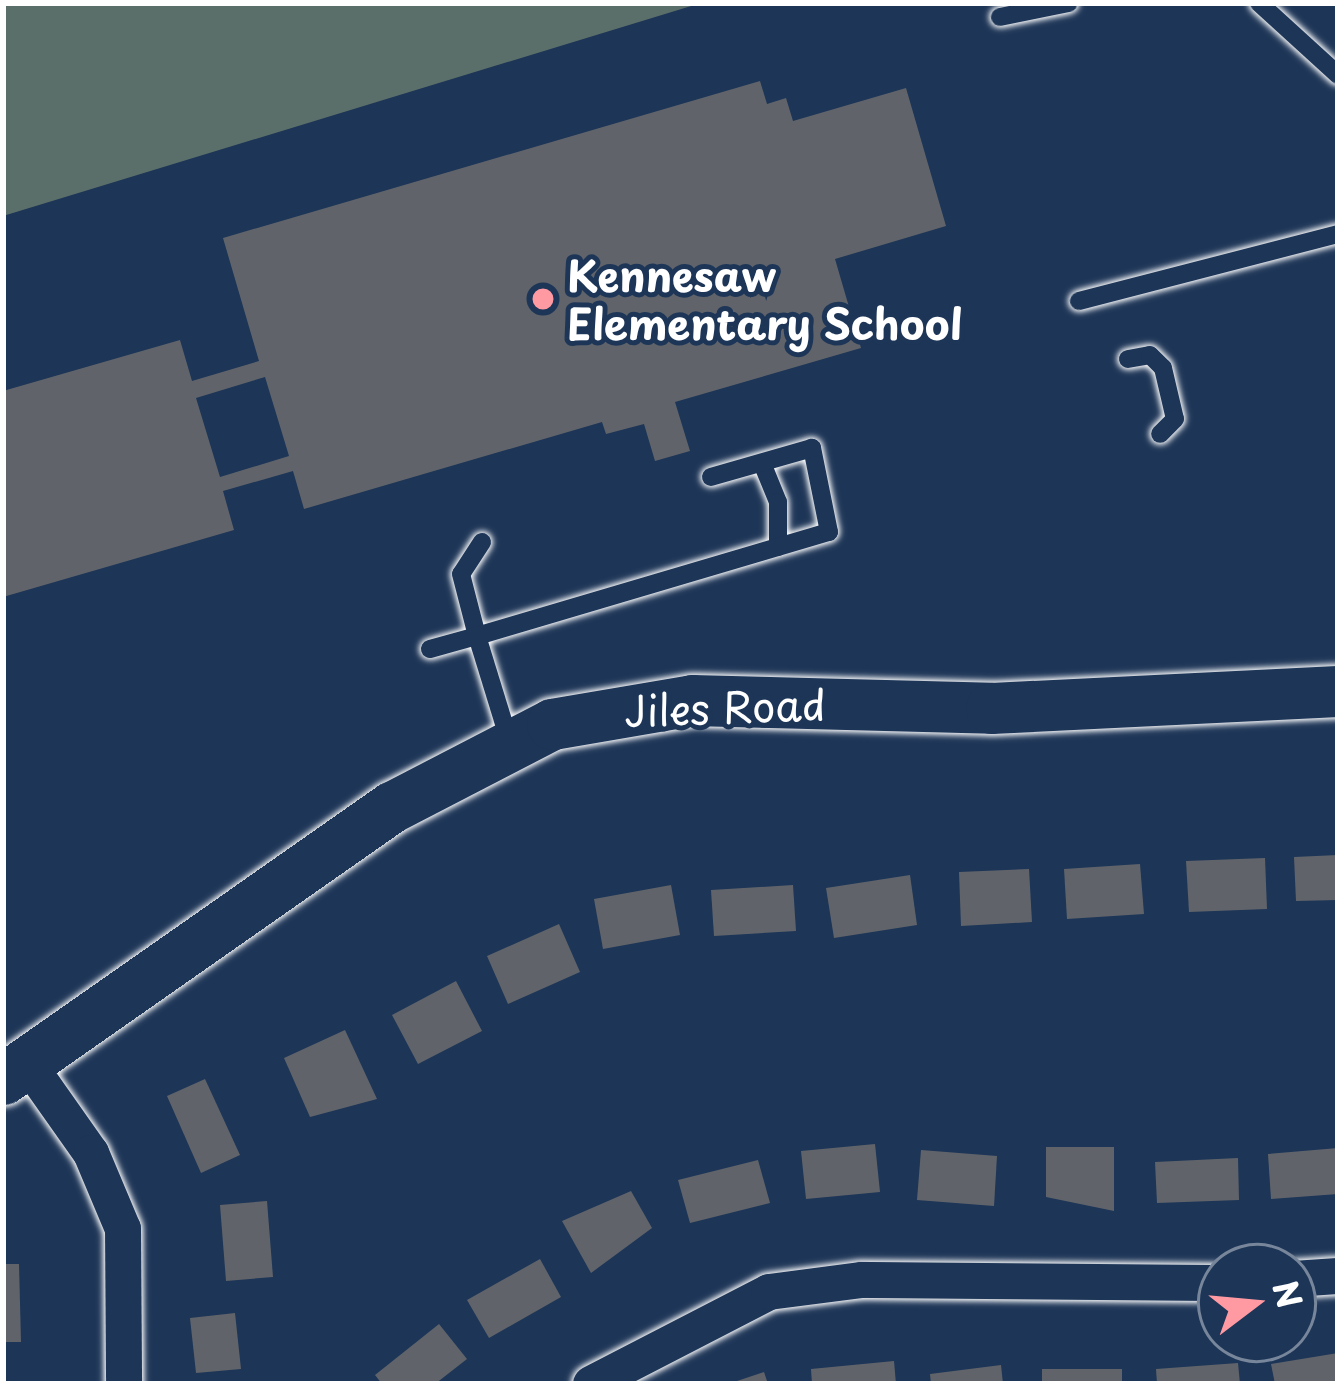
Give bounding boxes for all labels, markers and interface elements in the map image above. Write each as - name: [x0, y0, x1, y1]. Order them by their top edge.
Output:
- place label: Kennesaw Elementary School: [567, 250, 963, 348]
- marker: Kennesaw Elementary School: [530, 286, 556, 312]
- street label: Jiles Road: [623, 678, 827, 736]
- north arrow: [1197, 1243, 1317, 1363]
- text: N: [1261, 1274, 1316, 1313]

